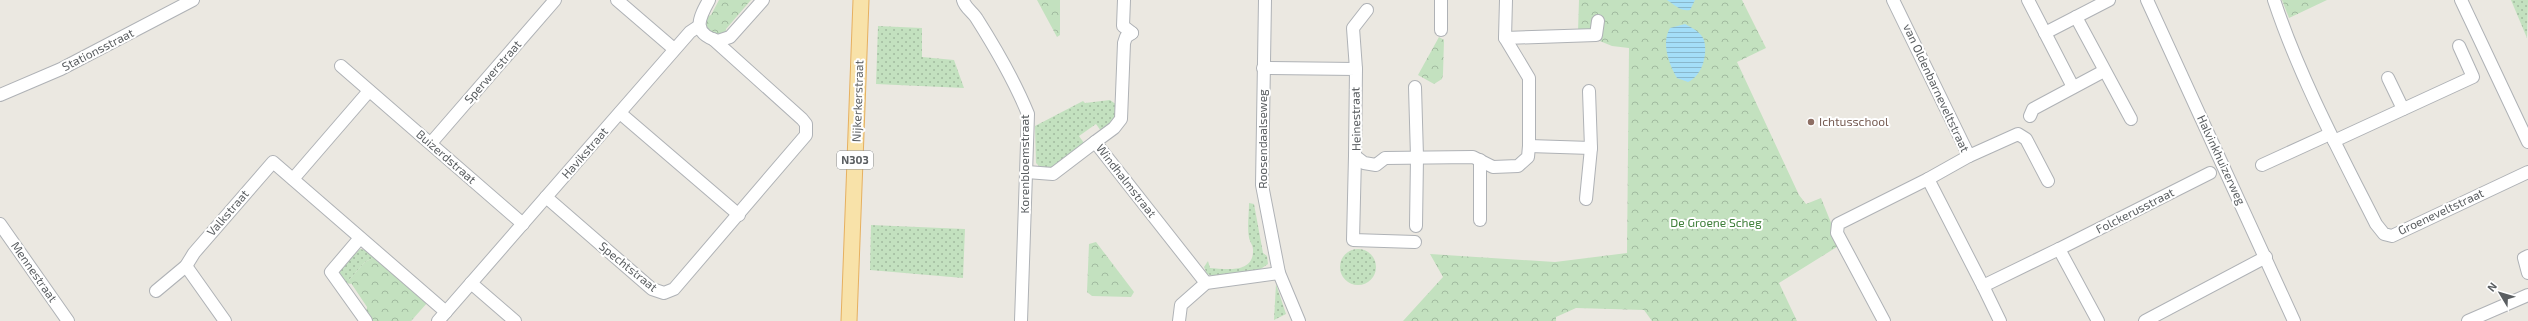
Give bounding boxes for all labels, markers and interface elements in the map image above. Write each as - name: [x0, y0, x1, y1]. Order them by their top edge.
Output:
- street label: van Oldenbarneveltstraat: [1901, 21, 1973, 154]
- street label: Stationsstraat: [59, 25, 136, 73]
- street label: Sperwerstraat: [461, 37, 524, 106]
- street label: Nijkerkerstraat: [849, 59, 866, 142]
- street label: Heinestraat: [1347, 86, 1363, 151]
- street label: Roosendaalseweg: [1255, 89, 1269, 189]
- street label: Halvinkhuizerweg: [2195, 112, 2249, 207]
- street label: Korenbloemstraat: [1017, 114, 1031, 214]
- place label: Ichtusschool: [1819, 114, 1889, 128]
- marker: Ichtusschool: [1806, 117, 1816, 127]
- street label: Havikstraat: [558, 124, 611, 181]
- street label: Buizerdstraat: [414, 126, 480, 186]
- street label: Windhalmstraat: [1094, 141, 1160, 220]
- road number: N303: [837, 151, 873, 169]
- street label: Folckerusstraat: [2093, 184, 2176, 236]
- street label: Groeneveltstraat: [2396, 185, 2486, 237]
- street label: Valkstraat: [203, 186, 251, 238]
- park label: De Groene Scheg: [1670, 215, 1762, 229]
- street label: Mennestraat: [9, 238, 61, 305]
- street label: Spechtstraat: [597, 239, 661, 294]
- north arrow: [2480, 273, 2520, 313]
- text: N: [2484, 279, 2499, 294]

